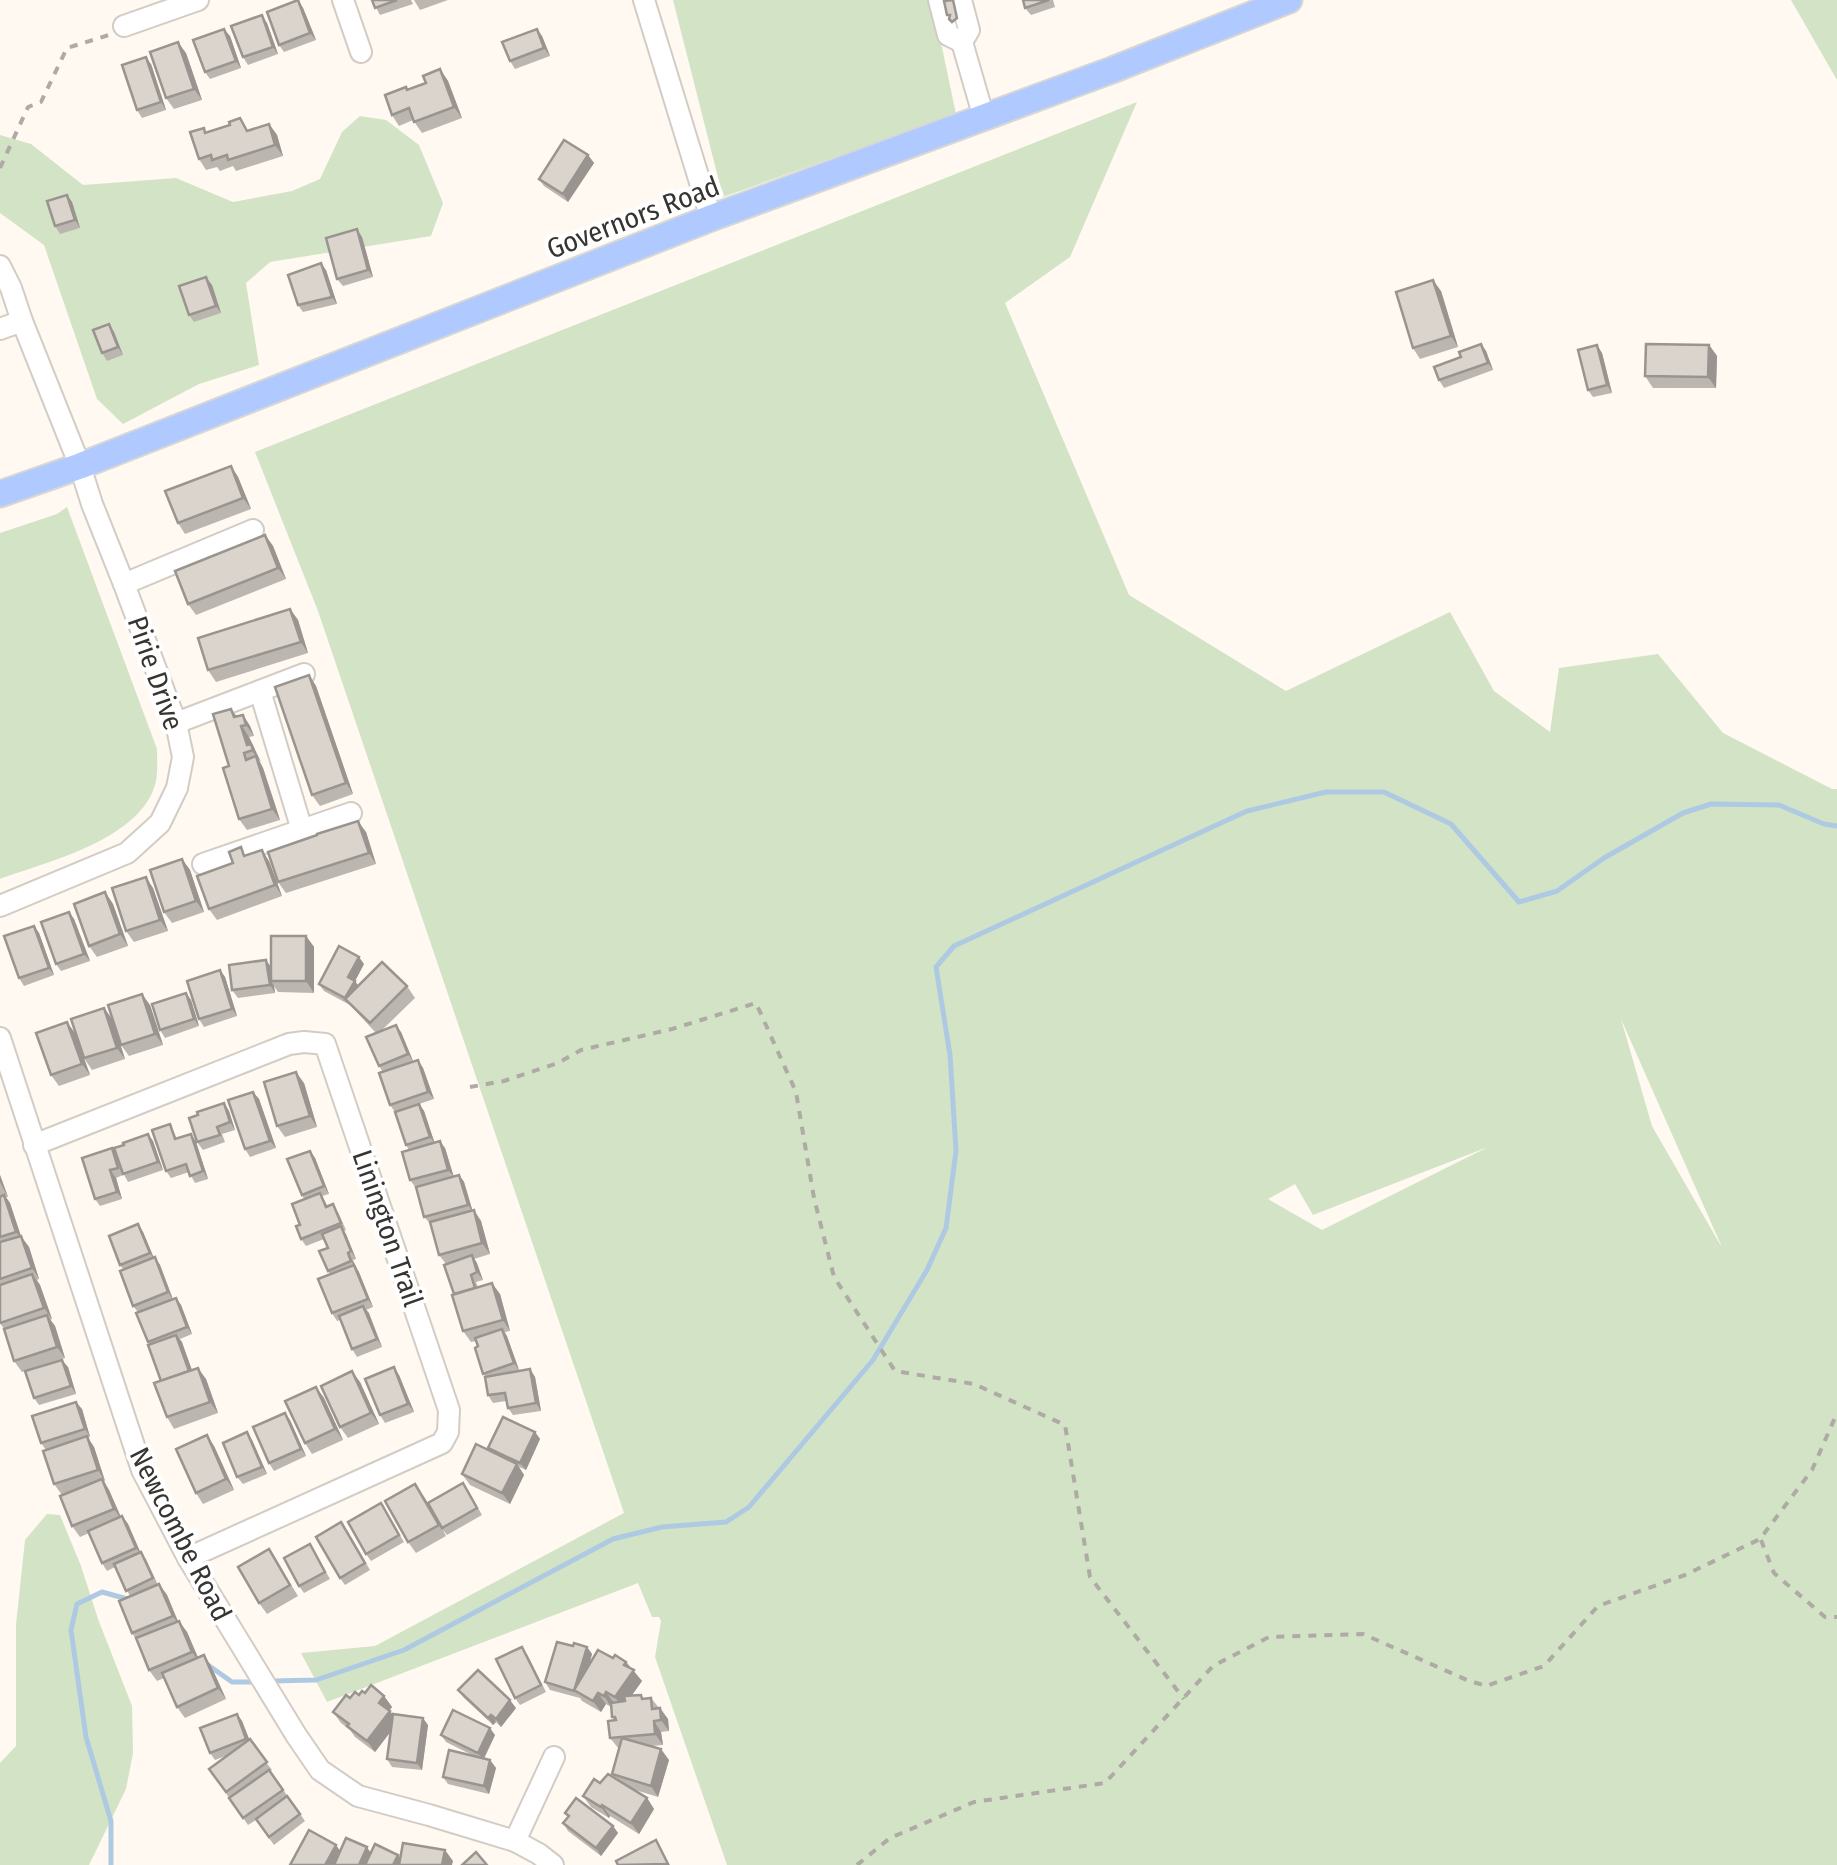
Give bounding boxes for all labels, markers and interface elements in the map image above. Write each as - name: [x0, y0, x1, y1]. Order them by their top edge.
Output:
- street label: Governors Road: [542, 169, 724, 265]
- street label: Pirie Drive: [121, 612, 190, 734]
- street label: Linington Trail: [345, 1146, 430, 1311]
- street label: Newcombe Road: [123, 1442, 238, 1626]

